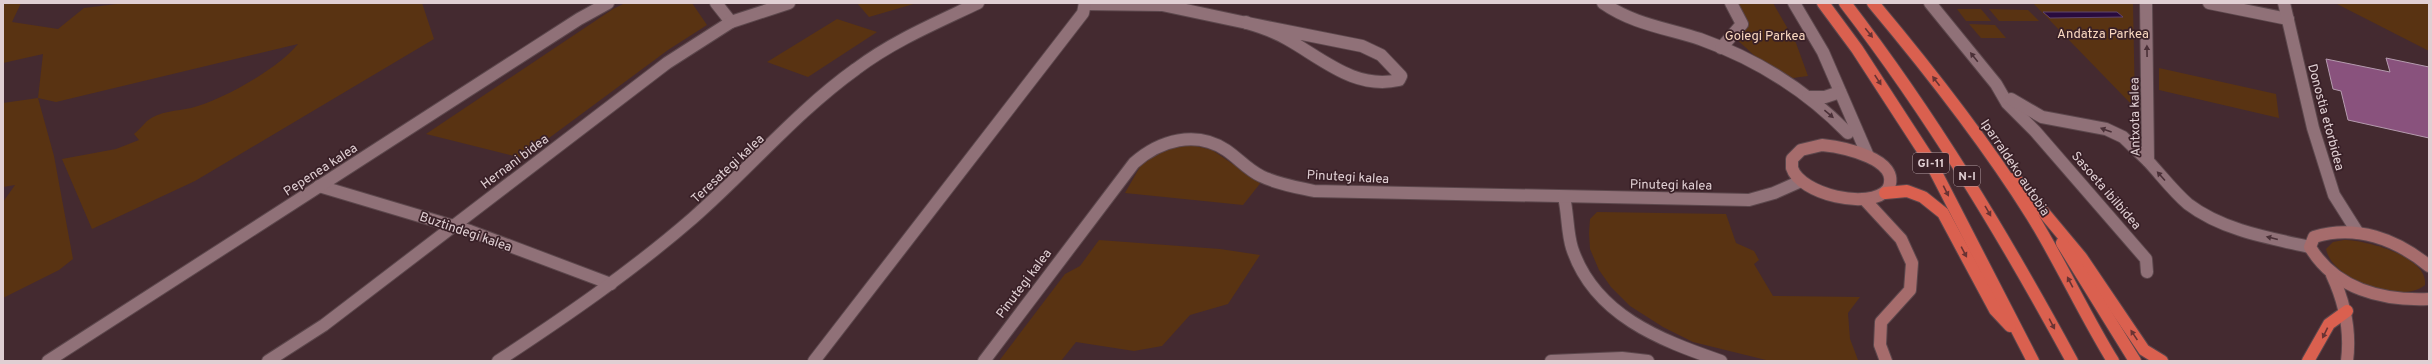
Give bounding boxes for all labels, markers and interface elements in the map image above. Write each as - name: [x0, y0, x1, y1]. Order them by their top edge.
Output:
- park label: Andatza Parkea: [2057, 27, 2149, 43]
- one-way arrow: [1865, 28, 1874, 39]
- park label: Goiegi Parkea: [1725, 29, 1805, 45]
- one-way arrow: [2144, 44, 2150, 57]
- one-way arrow: [1970, 51, 1979, 62]
- street label: Donostia etorbidea: [2303, 62, 2347, 173]
- one-way arrow: [1874, 75, 1882, 86]
- one-way arrow: [1932, 75, 1941, 86]
- street label: Antxota kalea: [2127, 77, 2145, 157]
- one-way arrow: [1824, 109, 1835, 118]
- street label: Iparraldeko autobia: [1976, 117, 2053, 219]
- one-way arrow: [2099, 126, 2111, 132]
- street label: Hernani bidea: [478, 132, 552, 193]
- street label: Teresategi kalea: [689, 132, 768, 207]
- street label: Pepenea kalea: [281, 141, 361, 201]
- street label: Sasoeta ibilbidea: [2067, 149, 2144, 234]
- road number: GI-11: [1913, 153, 1949, 173]
- road number: N-I: [1954, 166, 1980, 186]
- street label: Pinutegi kalea: [1306, 168, 1389, 188]
- one-way arrow: [2156, 171, 2166, 181]
- street label: Pinutegi kalea: [1630, 177, 1712, 195]
- one-way arrow: [1943, 185, 1949, 197]
- one-way arrow: [1985, 205, 1992, 217]
- street label: Buztindegi kalea: [417, 210, 514, 256]
- one-way arrow: [2266, 235, 2278, 241]
- street label: Pinutegi kalea: [993, 246, 1056, 322]
- one-way arrow: [1961, 246, 1967, 258]
- one-way arrow: [2067, 277, 2073, 288]
- one-way arrow: [2049, 318, 2055, 330]
- one-way arrow: [2321, 328, 2328, 339]
- one-way arrow: [2130, 330, 2138, 340]

